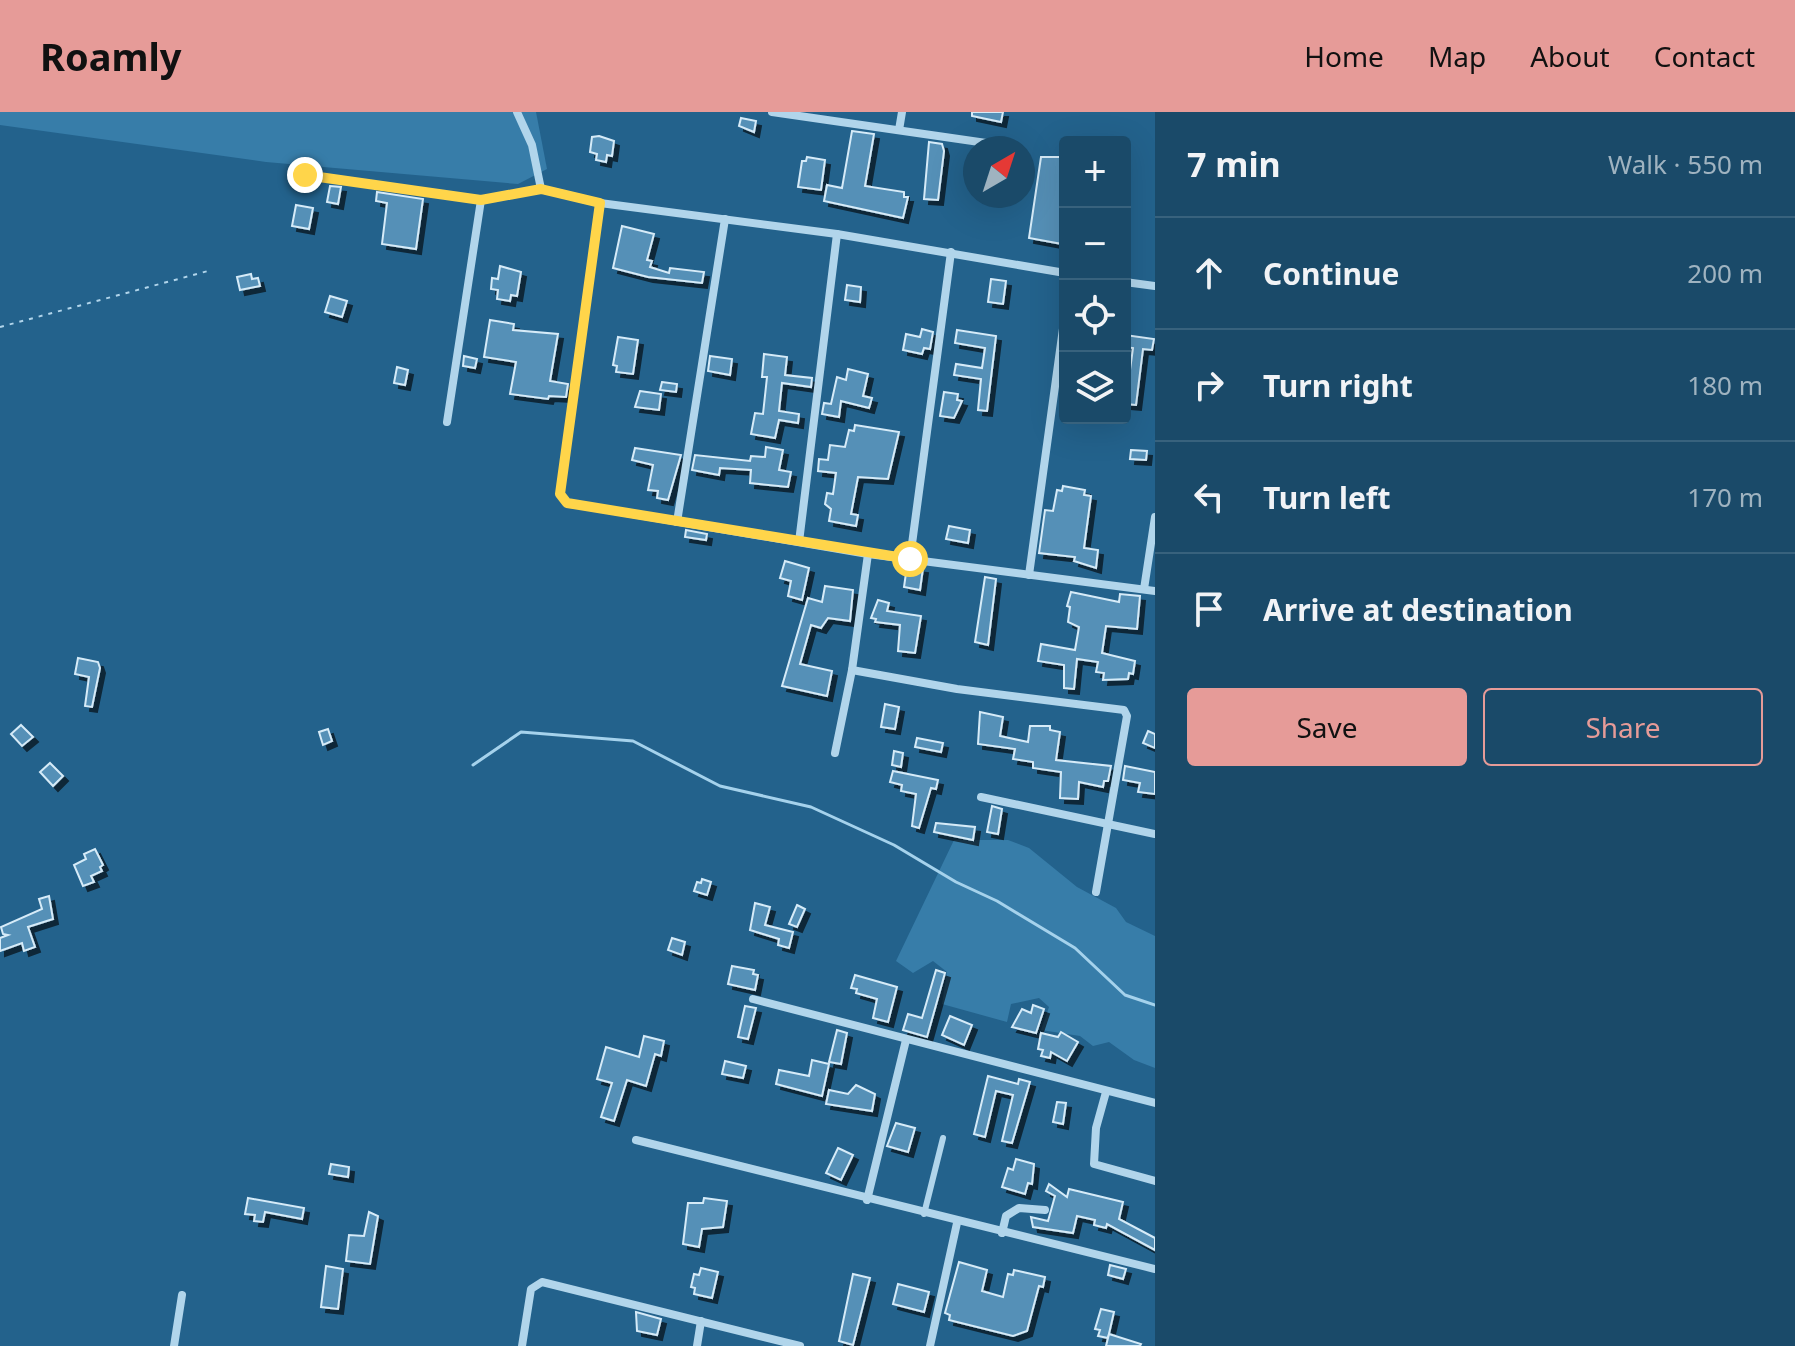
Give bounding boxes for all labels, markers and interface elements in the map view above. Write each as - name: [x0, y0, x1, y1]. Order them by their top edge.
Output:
- text: Roamly: [40, 30, 182, 82]
- text: Home: [1304, 37, 1384, 75]
- text: Map: [1428, 37, 1486, 75]
- text: About: [1530, 37, 1610, 75]
- text: Contact: [1654, 37, 1755, 75]
- north arrow: [963, 136, 1035, 208]
- map controls: [1059, 136, 1131, 424]
- button: +: [1059, 136, 1131, 208]
- text: 7 min: [1187, 141, 1281, 187]
- text: Walk · 550 m: [1608, 146, 1763, 182]
- route end: [287, 157, 323, 193]
- button: −: [1059, 208, 1131, 280]
- icon: ahead: [1187, 251, 1231, 295]
- text: Continue: [1263, 253, 1399, 294]
- text: 200 m: [1687, 255, 1763, 291]
- button: locate: [1059, 280, 1131, 352]
- button: layers: [1059, 352, 1131, 424]
- icon: right: [1187, 363, 1231, 407]
- text: Turn right: [1263, 365, 1413, 406]
- text: 180 m: [1687, 367, 1763, 403]
- icon: left: [1187, 475, 1231, 519]
- text: Turn left: [1263, 477, 1391, 518]
- text: 170 m: [1687, 479, 1763, 515]
- route start: [892, 541, 928, 577]
- icon: arrive: [1187, 587, 1231, 631]
- text: Arrive at destination: [1263, 589, 1573, 630]
- button: Save: [1187, 688, 1467, 766]
- button: Share: [1483, 688, 1763, 766]

